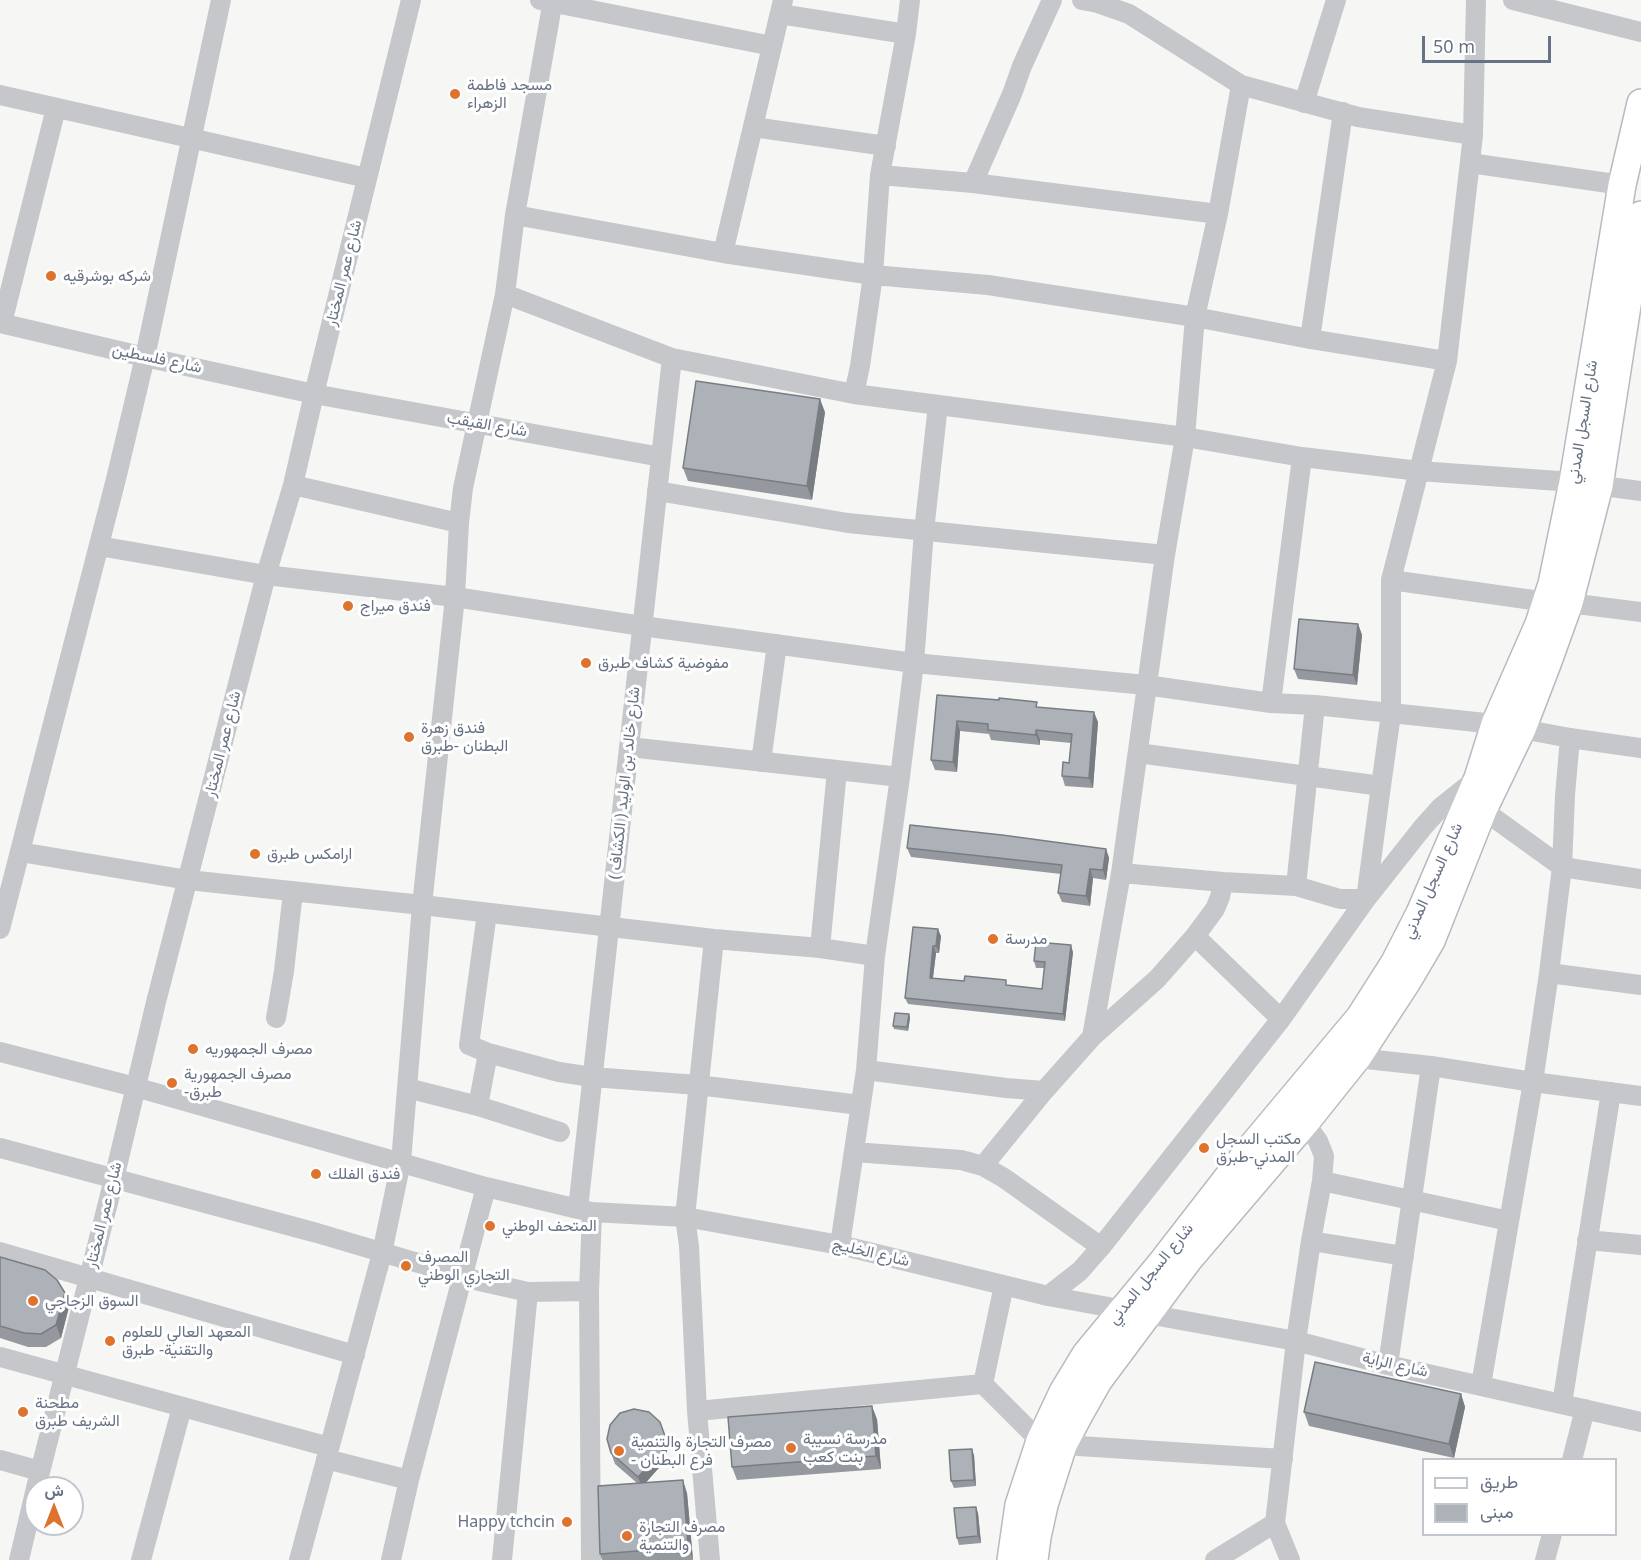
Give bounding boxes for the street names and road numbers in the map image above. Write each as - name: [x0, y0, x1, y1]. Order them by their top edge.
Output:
- street label: شارع عمر المختار: [322, 218, 366, 328]
- street label: شارع فلسطين: [111, 340, 203, 378]
- street label: شارع السجل المدني: [1564, 359, 1602, 485]
- street label: شارع القيقب: [445, 408, 529, 442]
- street label: شارع خالد بن الوليد ( الكشاف ): [605, 686, 645, 880]
- street label: شارع عمر المختار: [201, 689, 245, 799]
- street label: شارع السجل المدني: [1399, 820, 1467, 942]
- street label: شارع عمر المختار: [82, 1160, 126, 1270]
- street label: شارع السجل المدني: [1104, 1219, 1198, 1329]
- street label: شارع الخليج: [831, 1235, 911, 1271]
- street label: شارع الراية: [1360, 1348, 1430, 1382]

